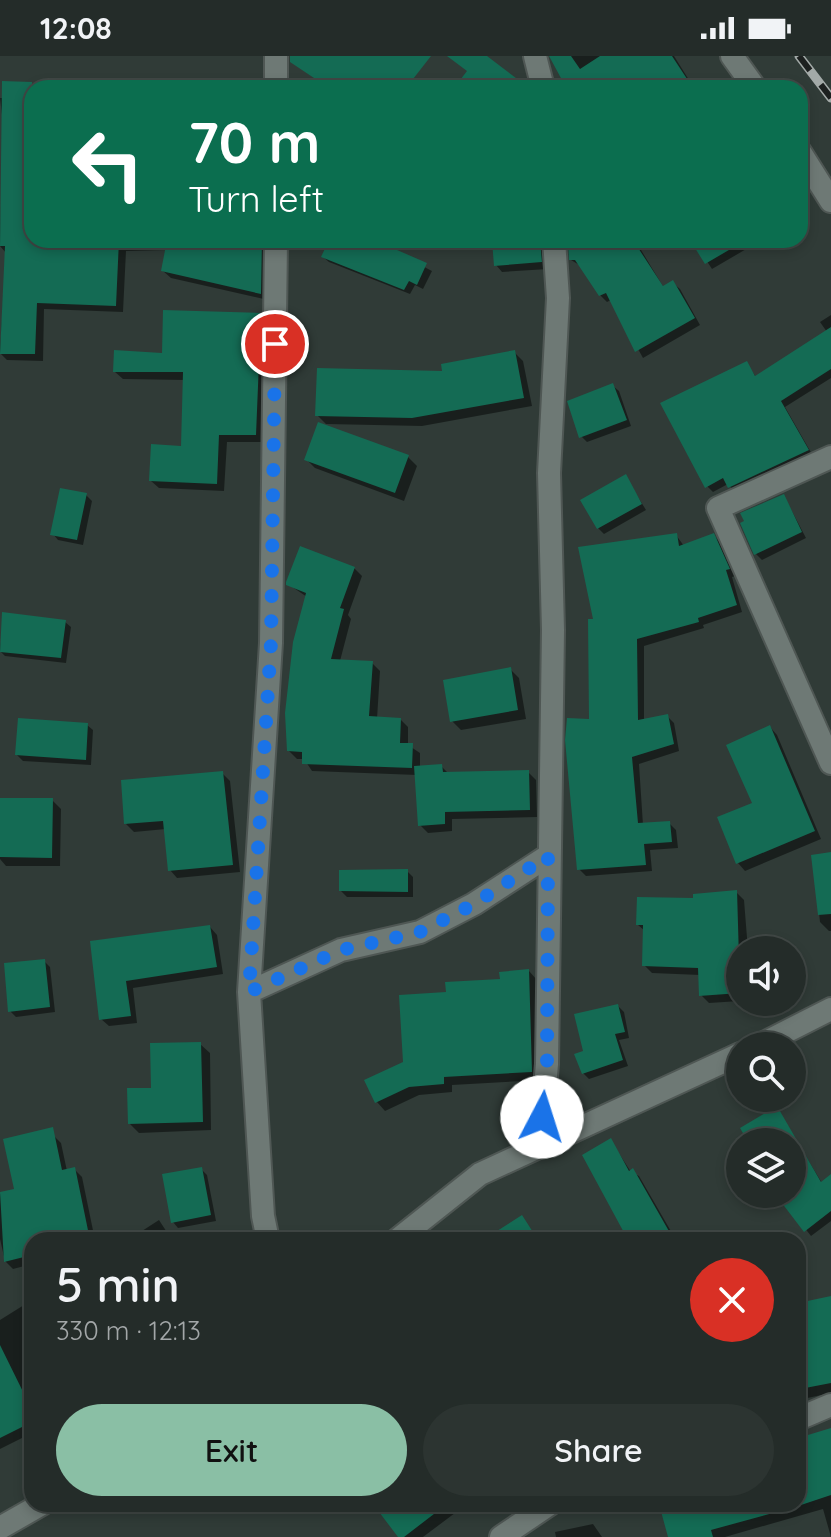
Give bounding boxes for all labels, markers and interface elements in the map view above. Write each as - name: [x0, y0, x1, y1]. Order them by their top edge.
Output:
- text: 12:08: [40, 9, 112, 47]
- text: 70 m: [188, 107, 320, 177]
- icon: left: [56, 112, 160, 216]
- text: Turn left: [188, 176, 324, 221]
- pin: [241, 310, 309, 378]
- icon: arrive: [253, 322, 297, 366]
- map controls: [726, 936, 806, 1208]
- button: sound: [726, 936, 806, 1016]
- button: search: [726, 1032, 806, 1112]
- position arrow: [500, 1075, 584, 1159]
- button: layers: [726, 1128, 806, 1208]
- text: 5 min: [56, 1254, 180, 1314]
- button: close: [690, 1258, 774, 1342]
- text: 330 m · 12:13: [56, 1314, 201, 1347]
- button: Exit: [56, 1404, 407, 1496]
- button: Share: [423, 1404, 774, 1496]

